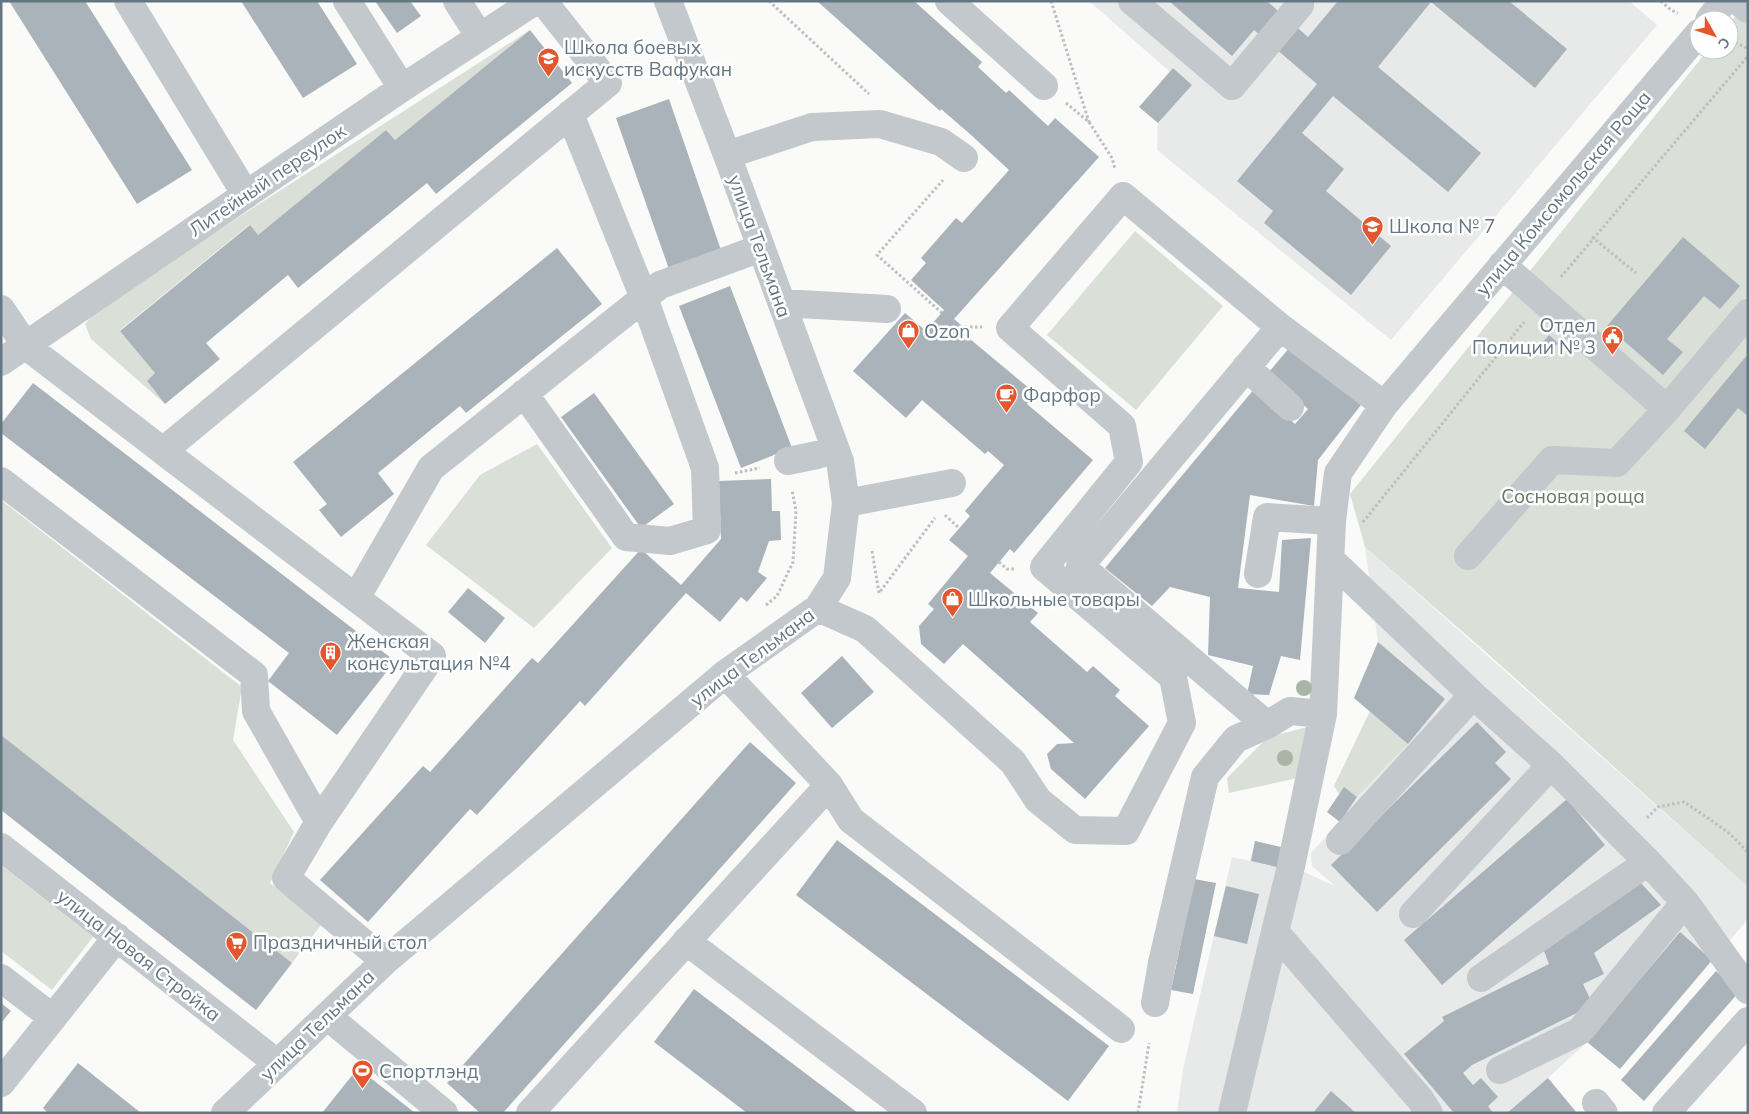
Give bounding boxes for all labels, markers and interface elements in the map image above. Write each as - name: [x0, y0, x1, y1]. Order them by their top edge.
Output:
- north arrow: [1689, 10, 1739, 60]
- text: С: [1714, 34, 1734, 53]
- place label: Школа боевых искусств Вафукан: [564, 35, 732, 81]
- school or university icon: Школа боевых искусств Вафукан: [536, 46, 560, 77]
- street label: улица Комсомольская Роща: [1470, 86, 1656, 300]
- street label: Литейный переулок: [184, 118, 351, 241]
- street label: улица Тельмана: [723, 172, 797, 320]
- school or university icon: Школа № 7: [1361, 214, 1385, 245]
- place label: Школа № 7: [1389, 214, 1495, 238]
- place label: Отдел Полиции № 3: [1472, 313, 1596, 359]
- shop icon: Ozon: [896, 319, 920, 350]
- place label: Ozon: [924, 319, 970, 343]
- public building icon: Отдел Полиции № 3: [1600, 324, 1624, 355]
- cafe icon: Фарфор: [995, 383, 1019, 414]
- place label: Фарфор: [1023, 383, 1101, 407]
- park label: Сосновая роща: [1501, 484, 1645, 508]
- shop icon: Школьные товары: [940, 587, 964, 618]
- place label: Школьные товары: [968, 587, 1140, 611]
- street label: улица Тельмана: [685, 602, 819, 712]
- place label: Женская консультация №4: [347, 629, 511, 675]
- building icon: Женская консультация №4: [319, 640, 343, 671]
- street label: улица Новая Стройка: [52, 884, 226, 1026]
- supermarket icon: Праздничный стол: [225, 930, 249, 961]
- place label: Праздничный стол: [253, 930, 427, 954]
- street label: улица Тельмана: [255, 964, 379, 1086]
- sports icon: Спортлэнд: [351, 1059, 375, 1090]
- place label: Спортлэнд: [379, 1059, 479, 1083]

